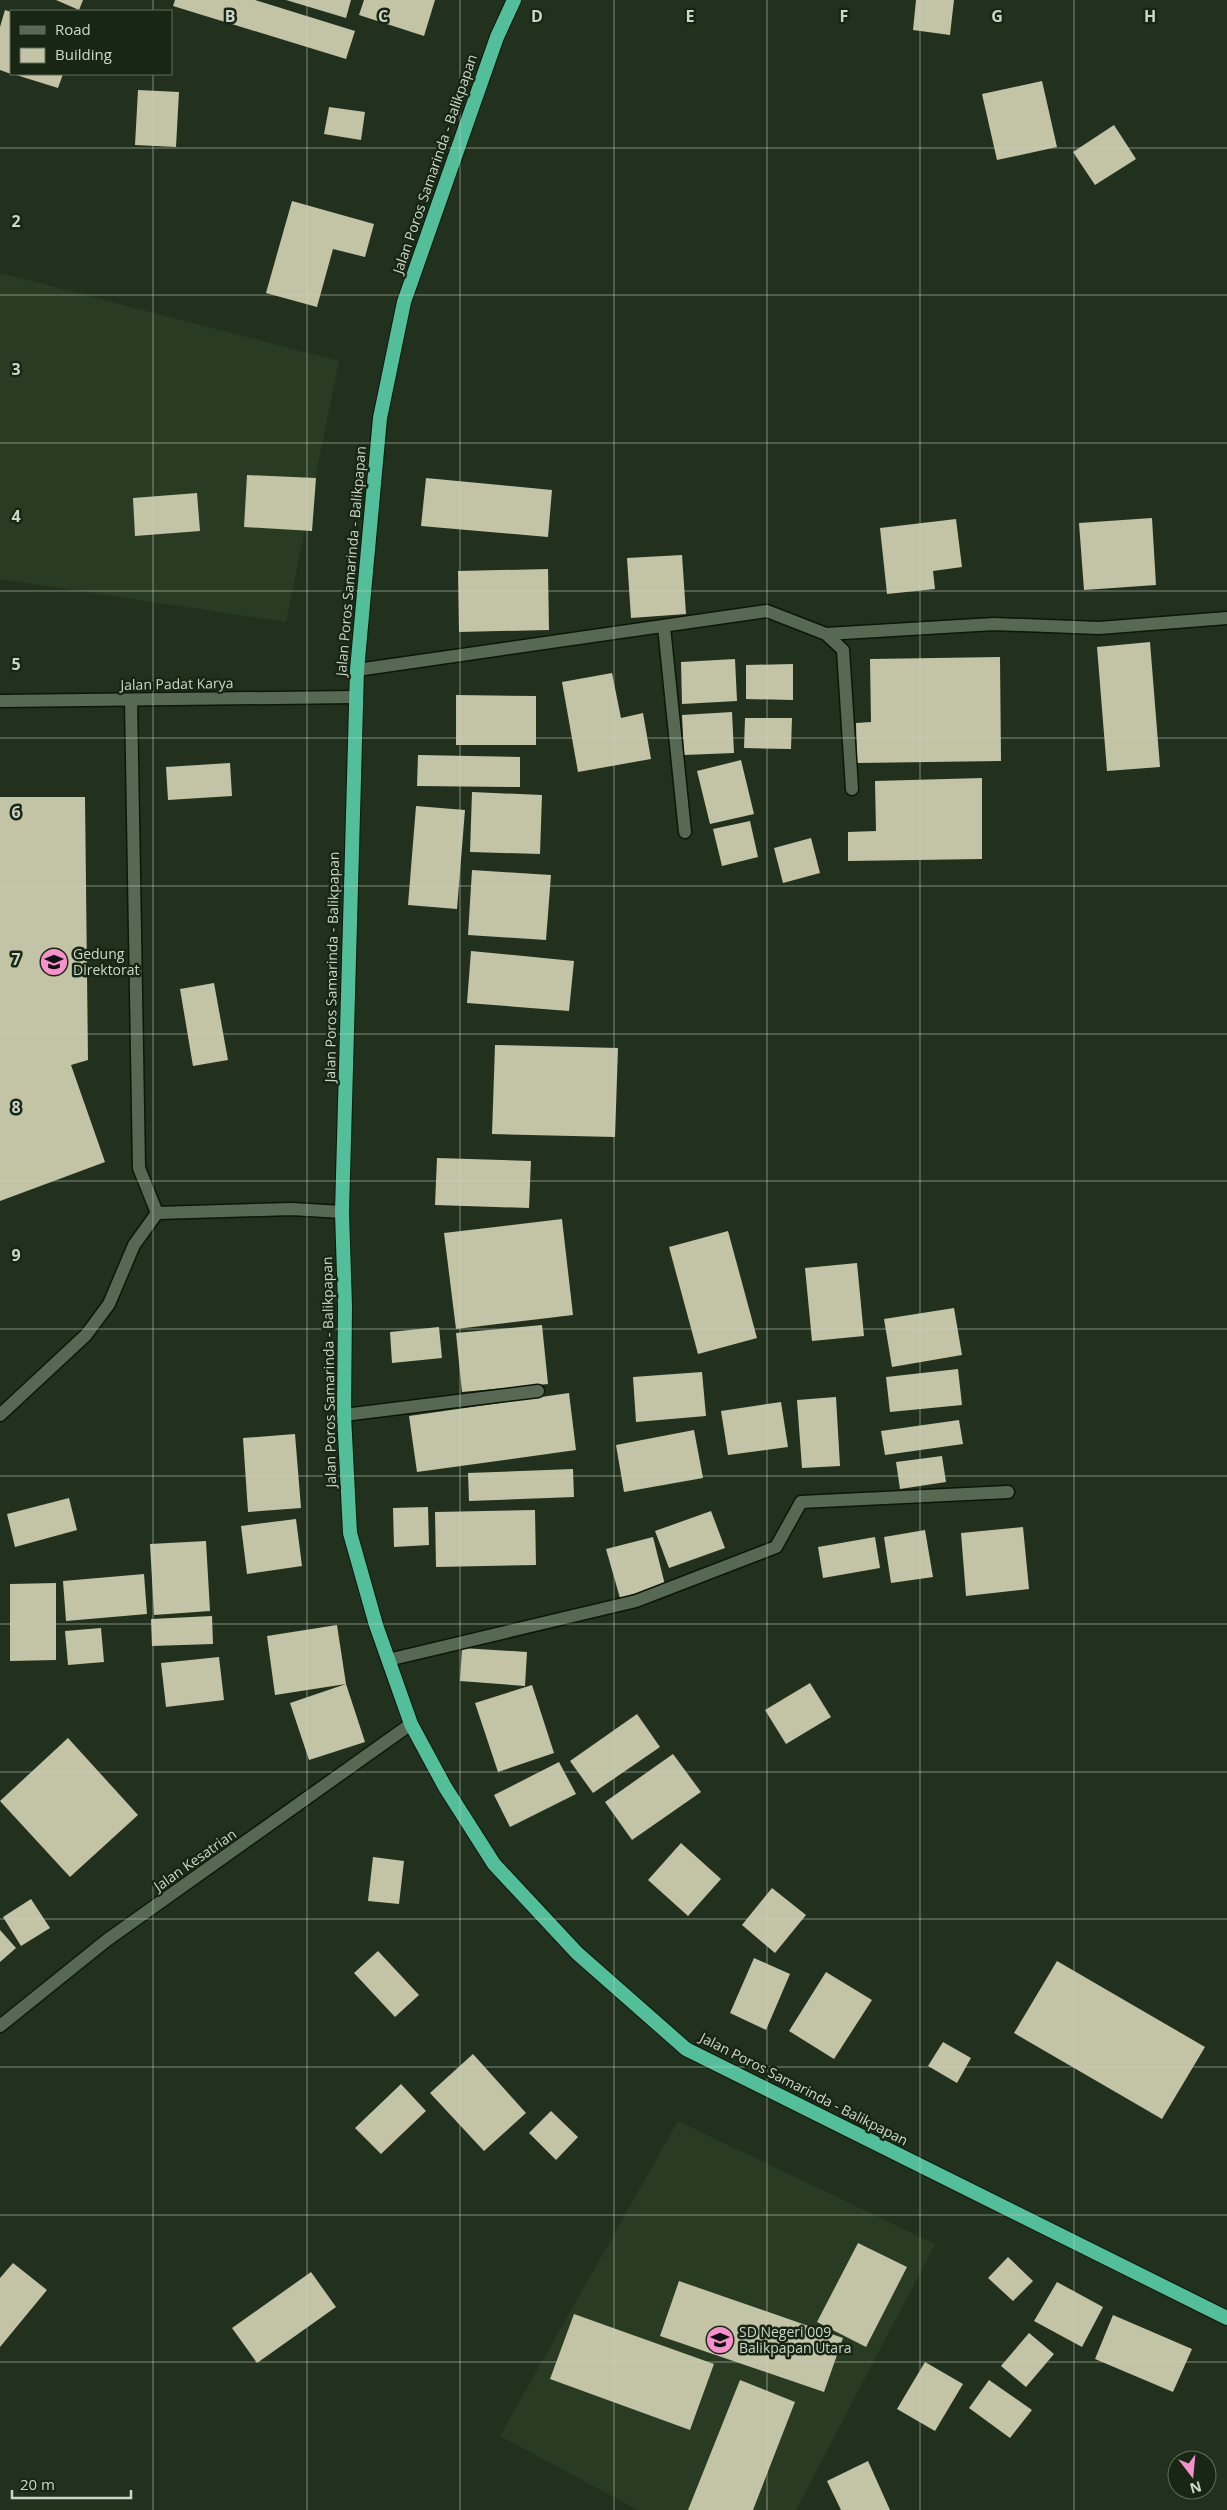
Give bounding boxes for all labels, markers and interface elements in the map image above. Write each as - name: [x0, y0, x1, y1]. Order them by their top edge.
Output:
- text: B: [225, 5, 235, 27]
- text: C: [378, 5, 388, 27]
- text: D: [531, 5, 543, 27]
- text: E: [686, 5, 695, 27]
- text: F: [840, 5, 848, 27]
- text: G: [991, 5, 1003, 27]
- text: H: [1144, 5, 1156, 27]
- legend: [10, 10, 172, 75]
- text: Road: [55, 19, 91, 39]
- text: Building: [55, 44, 112, 64]
- street label: Jalan Poros Samarinda - Balikpapan: [387, 52, 481, 278]
- text: 2: [11, 210, 21, 232]
- text: 3: [11, 358, 21, 380]
- street label: Jalan Poros Samarinda - Balikpapan: [331, 445, 370, 679]
- text: 4: [11, 505, 21, 527]
- text: 5: [11, 653, 21, 675]
- street label: Jalan Padat Karya: [118, 673, 234, 694]
- text: 6: [11, 801, 21, 823]
- street label: Jalan Poros Samarinda - Balikpapan: [320, 851, 343, 1085]
- place label: Gedung Direktorat: [73, 944, 140, 979]
- school or university icon: Gedung Direktorat: [39, 947, 69, 977]
- text: 7: [11, 948, 21, 970]
- text: 8: [11, 1096, 21, 1118]
- text: 9: [11, 1244, 21, 1266]
- street label: Jalan Poros Samarinda - Balikpapan: [317, 1256, 340, 1490]
- street label: Jalan Kesatrian: [148, 1824, 240, 1896]
- street label: Jalan Poros Samarinda - Balikpapan: [695, 2027, 911, 2149]
- place label: SD Negeri 009 Balikpapan Utara: [739, 2322, 852, 2357]
- school or university icon: SD Negeri 009 Balikpapan Utara: [705, 2325, 735, 2355]
- north arrow: [1167, 2450, 1217, 2500]
- scale bar: [12, 2468, 131, 2500]
- text: 20 m: [20, 2474, 55, 2494]
- text: N: [1188, 2477, 1204, 2499]

